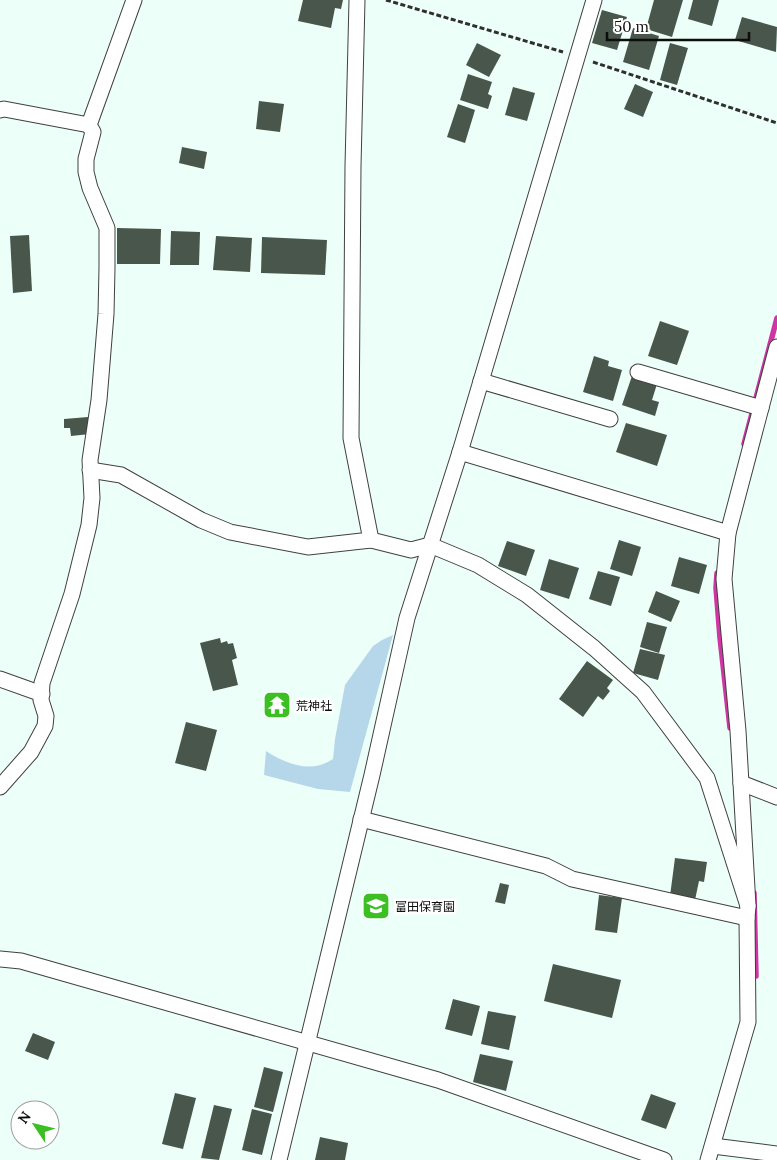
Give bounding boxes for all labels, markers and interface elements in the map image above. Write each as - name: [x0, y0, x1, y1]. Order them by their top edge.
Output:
- scale bar: [607, 10, 750, 42]
- text: 50 m: [614, 17, 649, 36]
- temple icon: 荒神社: [262, 690, 292, 720]
- place label: 荒神社: [296, 698, 332, 713]
- school or university icon: 富田保育園: [361, 891, 391, 921]
- place label: 富田保育園: [395, 899, 455, 914]
- north arrow: [10, 1100, 60, 1150]
- text: N: [14, 1108, 35, 1127]

